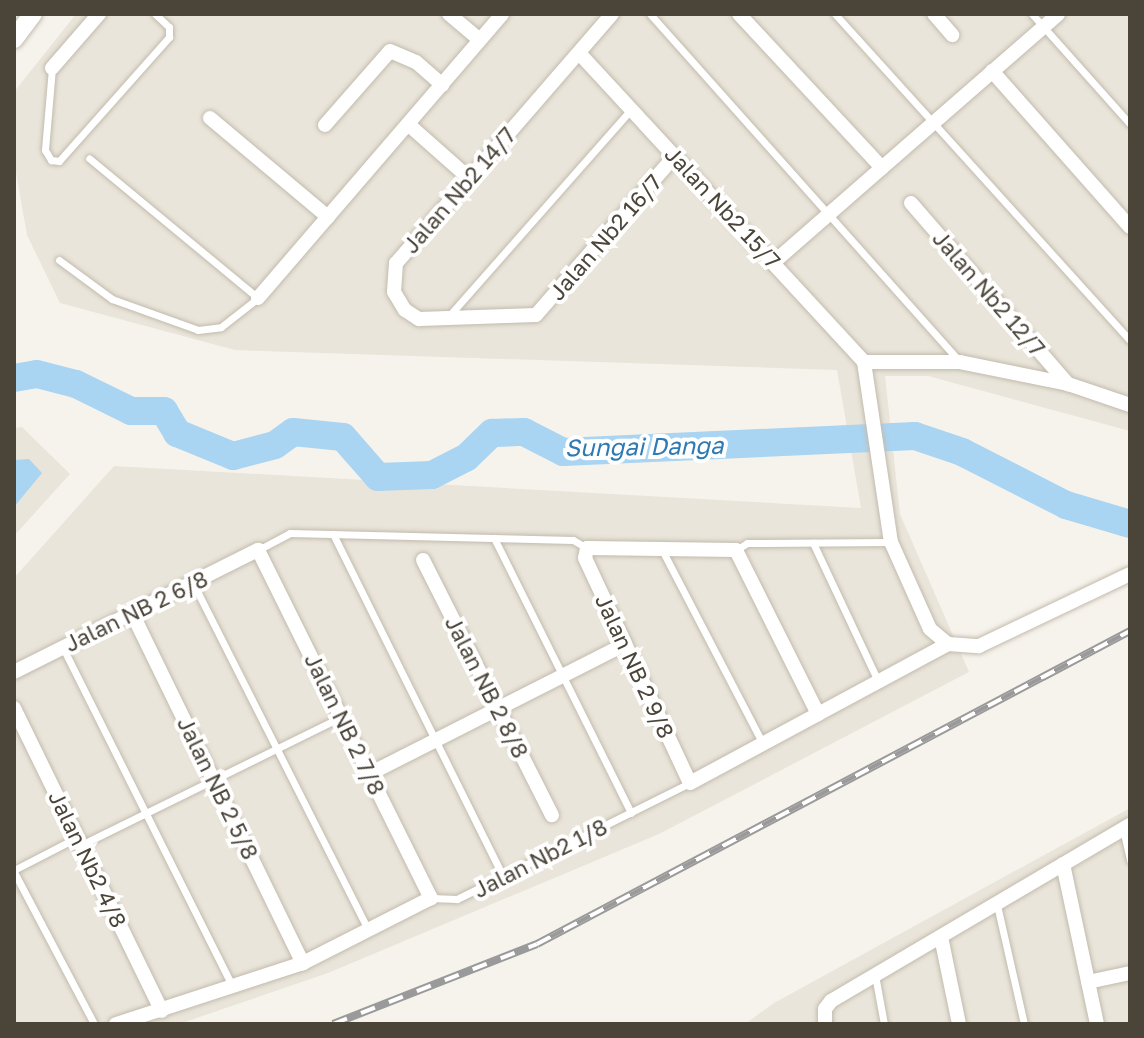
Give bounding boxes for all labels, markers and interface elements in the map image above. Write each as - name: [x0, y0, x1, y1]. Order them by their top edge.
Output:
- street label: Jalan Nb2 14/7: [397, 122, 521, 258]
- street label: Jalan Nb2 15/7: [660, 140, 786, 274]
- street label: Jalan Nb2 16/7: [543, 169, 667, 305]
- street label: Jalan Nb2 12/7: [927, 225, 1051, 361]
- water label: Sungai Danga: [564, 430, 724, 462]
- street label: Jalan NB 2 6/8: [60, 565, 212, 657]
- street label: Jalan NB 2 9/8: [590, 590, 680, 742]
- street label: Jalan NB 2 8/8: [440, 612, 534, 762]
- street label: Jalan NB 2 7/8: [299, 649, 391, 799]
- street label: Jalan NB 2 5/8: [172, 713, 264, 863]
- street label: Jalan Nb2 4/8: [43, 786, 133, 932]
- street label: Jalan Nb2 1/8: [469, 813, 611, 903]

